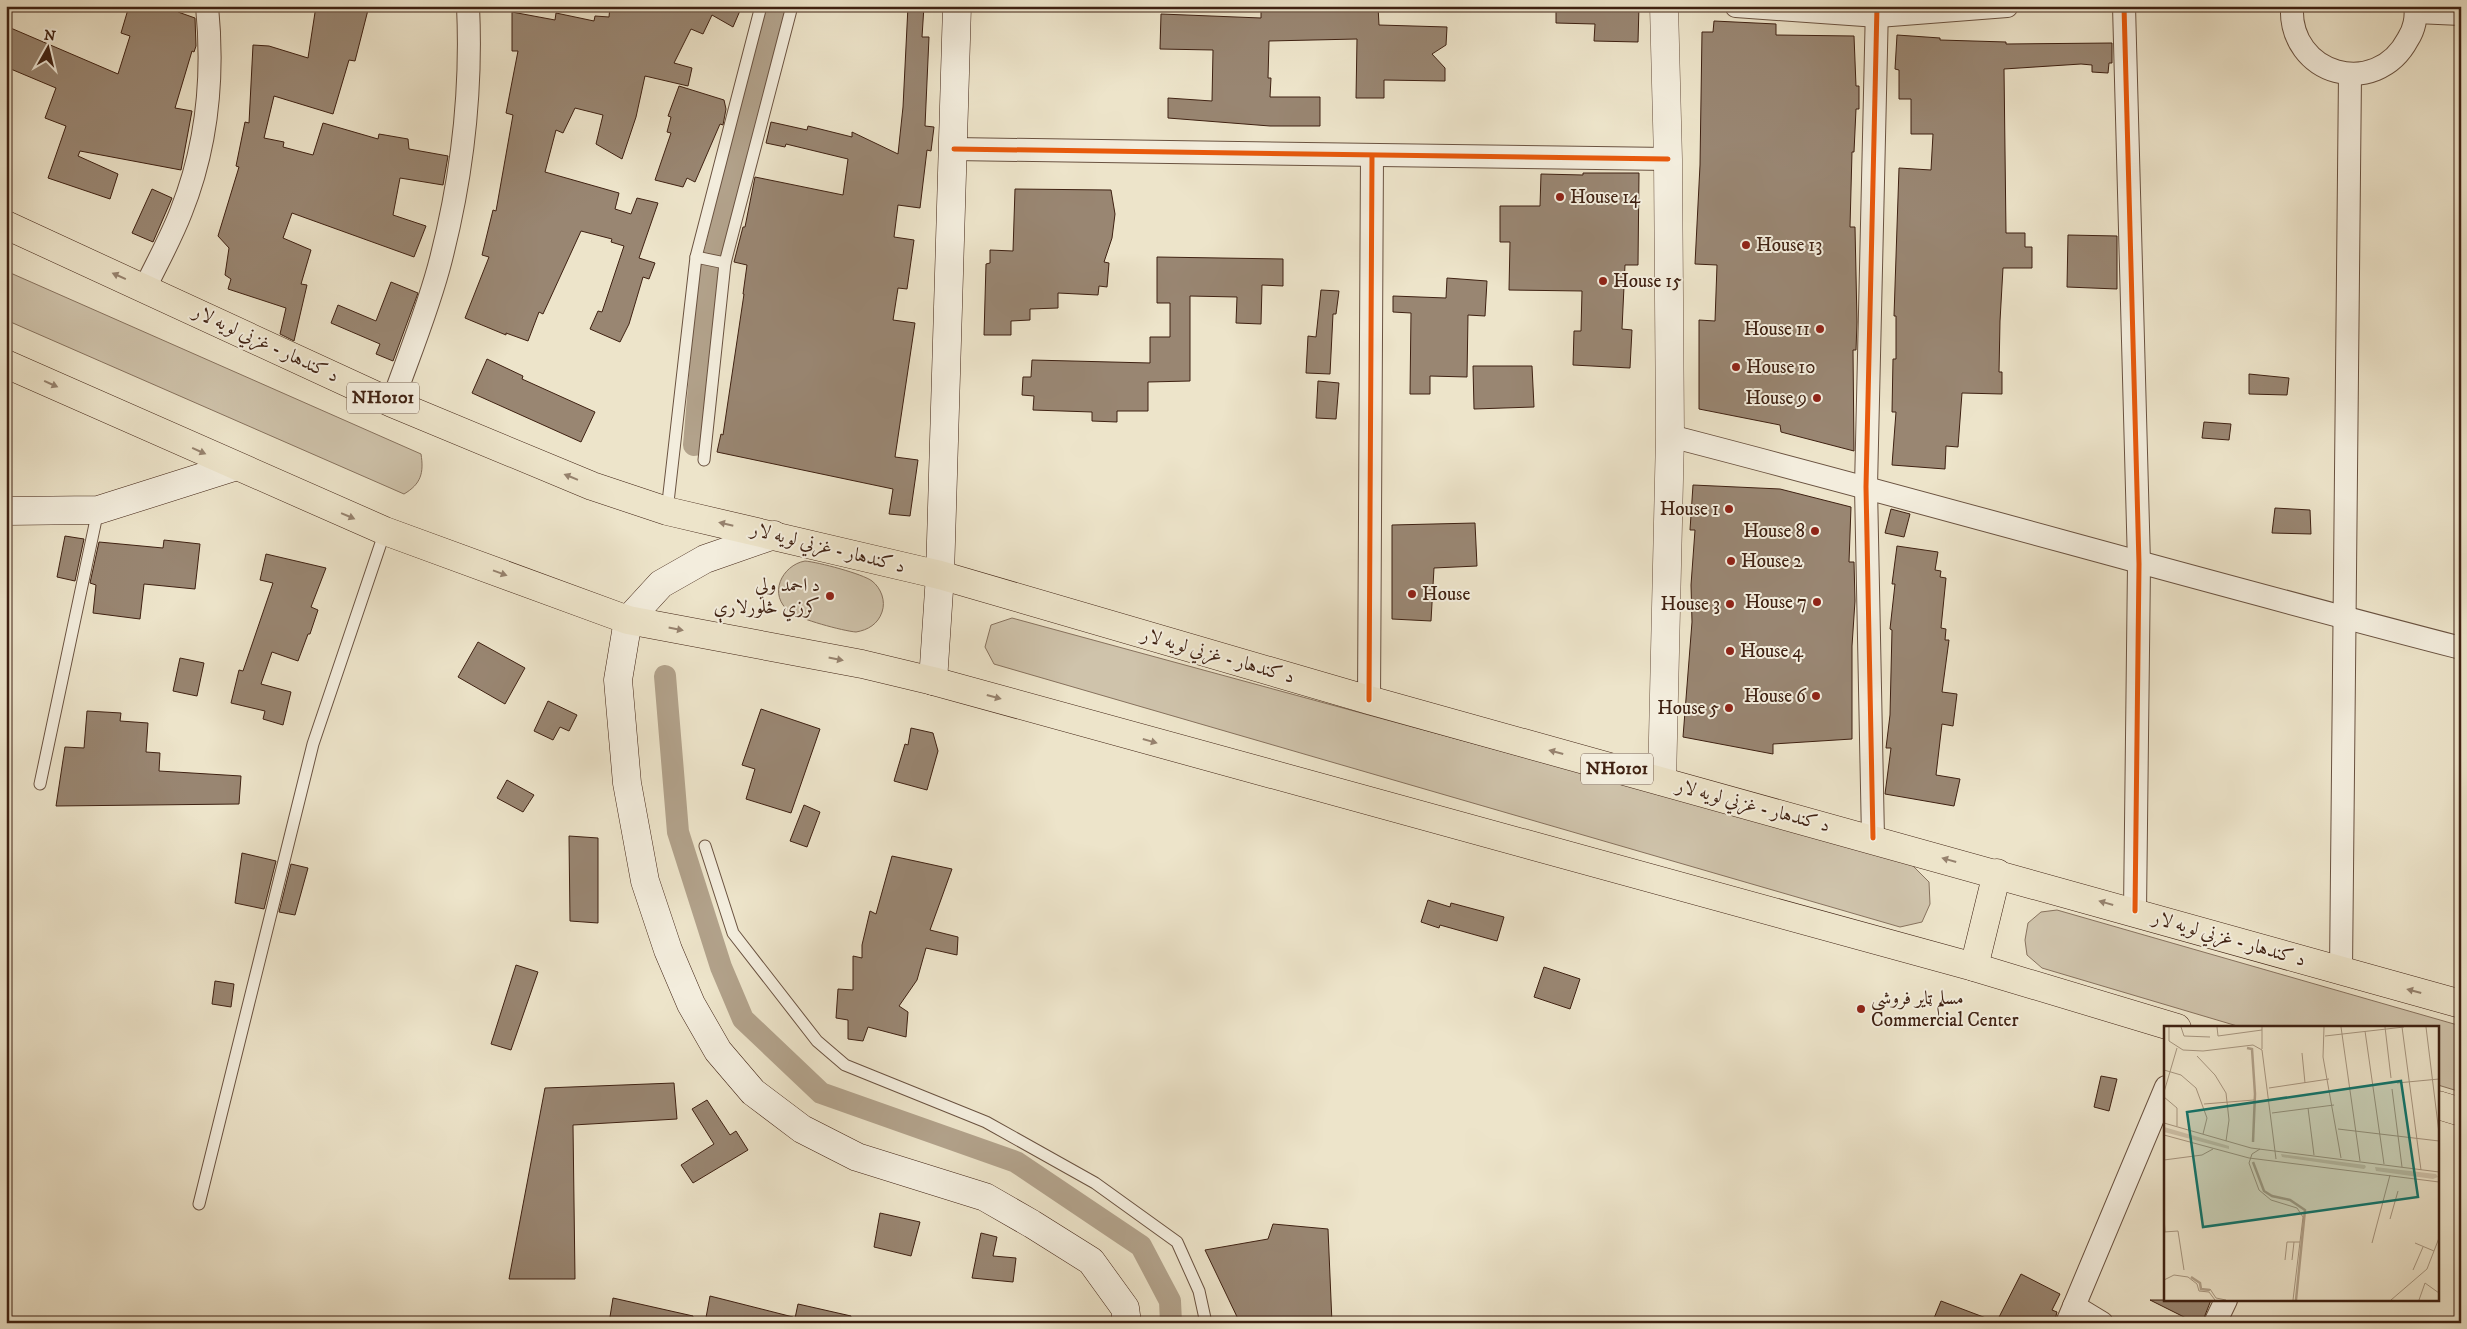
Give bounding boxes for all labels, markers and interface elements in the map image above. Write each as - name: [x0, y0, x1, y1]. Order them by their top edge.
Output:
- north arrow: [22, 22, 72, 72]
- text: N: [43, 26, 57, 46]
- place label: House 14: [1570, 186, 1641, 209]
- marker: House 14: [1554, 191, 1566, 203]
- place label: House 13: [1756, 234, 1822, 257]
- marker: House 13: [1740, 239, 1752, 251]
- place label: House 15: [1613, 270, 1682, 293]
- one-way arrow: [112, 272, 126, 280]
- marker: House 15: [1597, 275, 1609, 287]
- street label: د کندهار - غزني لويه لار: [186, 299, 342, 391]
- place label: House 11: [1744, 318, 1810, 341]
- marker: House 11: [1814, 323, 1826, 335]
- place label: House 10: [1746, 356, 1816, 379]
- marker: House 10: [1730, 361, 1742, 373]
- one-way arrow: [44, 381, 58, 389]
- road number: NH0101: [347, 382, 419, 413]
- place label: House 9: [1745, 387, 1807, 410]
- marker: House 9: [1811, 392, 1823, 404]
- one-way arrow: [192, 447, 206, 455]
- one-way arrow: [564, 473, 578, 481]
- place label: House 1: [1660, 498, 1719, 521]
- marker: House 1: [1723, 503, 1735, 515]
- one-way arrow: [341, 512, 355, 520]
- street label: د کندهار - غزني لويه لار: [746, 517, 907, 581]
- one-way arrow: [719, 520, 734, 528]
- place label: House 8: [1743, 520, 1805, 543]
- marker: House 8: [1809, 525, 1821, 537]
- place label: House 2: [1741, 550, 1803, 573]
- marker: House 2: [1725, 555, 1737, 567]
- one-way arrow: [493, 569, 508, 577]
- place label: د احمد ولي کرزي څلورلارې: [714, 574, 820, 623]
- place label: House: [1422, 583, 1470, 606]
- marker: House: [1406, 588, 1418, 600]
- marker: د احمد ولي کرزي څلورلارې: [824, 590, 836, 602]
- place label: House 7: [1745, 591, 1807, 614]
- place label: House 3: [1661, 593, 1720, 616]
- marker: House 7: [1811, 596, 1823, 608]
- marker: House 3: [1724, 598, 1736, 610]
- street label: د کندهار - غزني لويه لار: [1136, 623, 1297, 692]
- one-way arrow: [669, 626, 685, 634]
- place label: House 4: [1740, 640, 1804, 663]
- marker: House 4: [1724, 645, 1736, 657]
- one-way arrow: [828, 656, 844, 664]
- place label: House 6: [1744, 685, 1807, 708]
- marker: House 6: [1810, 690, 1822, 702]
- one-way arrow: [986, 694, 1001, 702]
- place label: House 5: [1657, 697, 1720, 720]
- marker: House 5: [1723, 702, 1735, 714]
- one-way arrow: [1143, 737, 1158, 745]
- one-way arrow: [1549, 748, 1564, 756]
- road number: NH0101: [1581, 754, 1653, 784]
- street label: د کندهار - غزني لويه لار: [1671, 774, 1832, 840]
- one-way arrow: [1942, 856, 1957, 864]
- one-way arrow: [2098, 899, 2113, 907]
- street label: د کندهار - غزني لويه لار: [2147, 906, 2308, 975]
- place label: مسلم ټایر فروشي Commercial Center: [1871, 987, 2019, 1032]
- one-way arrow: [2406, 987, 2421, 995]
- marker: مسلم ټایر فروشي Commercial Center: [1855, 1003, 1867, 1015]
- inset map: [2164, 1026, 2440, 1302]

